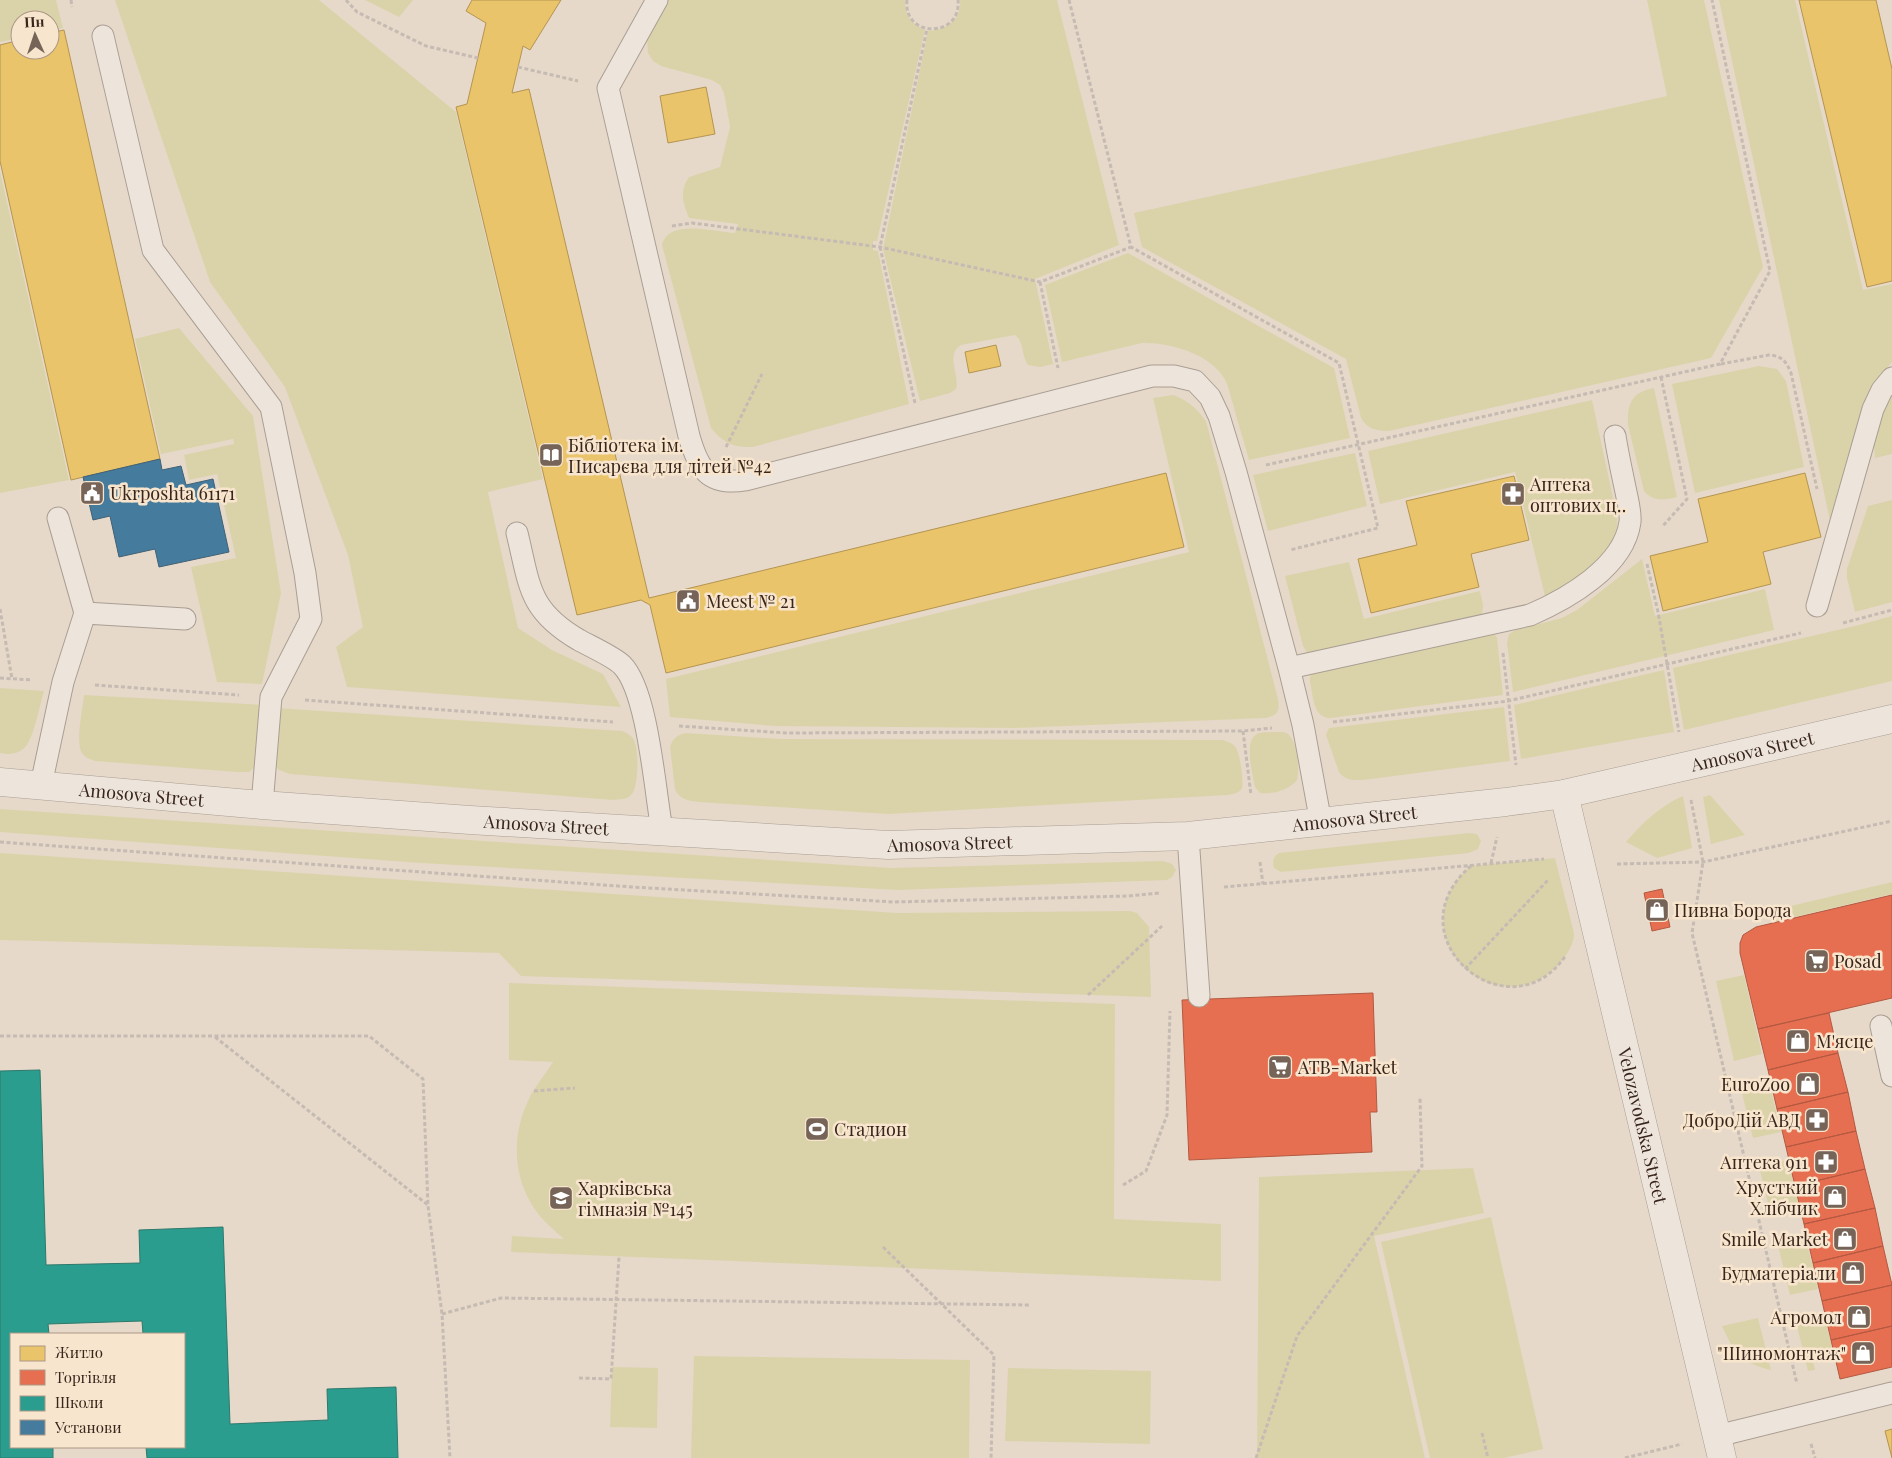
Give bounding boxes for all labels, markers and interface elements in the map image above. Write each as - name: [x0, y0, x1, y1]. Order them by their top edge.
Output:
- north arrow: [10, 10, 60, 60]
- text: Пн: [24, 12, 45, 32]
- place label: Бібліотека ім. Писарєва для дітей №42: [568, 433, 771, 478]
- library icon: Бібліотека ім. Писарєва для дітей №42: [538, 442, 564, 468]
- place label: Аптека оптових ц‥: [1529, 472, 1626, 517]
- public building icon: Ukrposhta 61171: [79, 480, 105, 506]
- place label: Ukrposhta 61171: [110, 481, 235, 505]
- pharmacy icon: Аптека оптових ц‥: [1500, 481, 1526, 507]
- public building icon: Meest № 21: [675, 588, 701, 614]
- place label: Meest № 21: [706, 589, 796, 613]
- street label: Amosova Street: [1688, 725, 1817, 777]
- street label: Amosova Street: [77, 777, 206, 812]
- street label: Amosova Street: [1290, 800, 1419, 837]
- street label: Amosova Street: [482, 809, 610, 840]
- street label: Amosova Street: [886, 829, 1013, 857]
- shop icon: Пивна Борода: [1644, 897, 1670, 923]
- place label: Пивна Борода: [1674, 898, 1791, 922]
- supermarket icon: Posad: [1804, 948, 1830, 974]
- place label: Posad: [1834, 949, 1882, 973]
- shop icon: М'ясце: [1785, 1028, 1811, 1054]
- place label: М'ясце: [1816, 1029, 1873, 1053]
- street label: Velozavodska Street: [1613, 1044, 1673, 1207]
- supermarket icon: ATB-Market: [1267, 1054, 1293, 1080]
- place label: ATB-Market: [1297, 1055, 1398, 1079]
- shop icon: EuroZoo: [1795, 1071, 1821, 1097]
- place label: EuroZoo: [1721, 1072, 1790, 1096]
- pharmacy icon: ДоброДій АВД: [1804, 1107, 1830, 1133]
- place label: ДоброДій АВД: [1683, 1108, 1800, 1132]
- sports icon: Стадион: [804, 1116, 830, 1142]
- place label: Стадион: [834, 1117, 907, 1141]
- pharmacy icon: Аптека 911: [1813, 1149, 1839, 1175]
- place label: Аптека 911: [1719, 1150, 1808, 1174]
- place label: Хрусткий Хлібчик: [1736, 1175, 1818, 1220]
- place label: Харківська гімназія №145: [578, 1176, 693, 1221]
- shop icon: Хрусткий Хлібчик: [1822, 1184, 1848, 1210]
- school or university icon: Харківська гімназія №145: [548, 1185, 574, 1211]
- shop icon: Smile Market: [1832, 1226, 1858, 1252]
- place label: Smile Market: [1721, 1227, 1829, 1251]
- shop icon: Будматеріали: [1840, 1260, 1866, 1286]
- place label: Будматеріали: [1721, 1261, 1836, 1285]
- shop icon: Агромол: [1846, 1304, 1872, 1330]
- place label: Агромол: [1769, 1305, 1842, 1329]
- legend: [10, 1333, 185, 1448]
- shop icon: "Шиномонтаж": [1850, 1340, 1876, 1366]
- place label: "Шиномонтаж": [1717, 1341, 1846, 1365]
- text: Житло: [55, 1342, 103, 1362]
- text: Торгівля: [55, 1367, 116, 1387]
- text: Школи: [55, 1392, 103, 1412]
- text: Установи: [54, 1417, 122, 1437]

